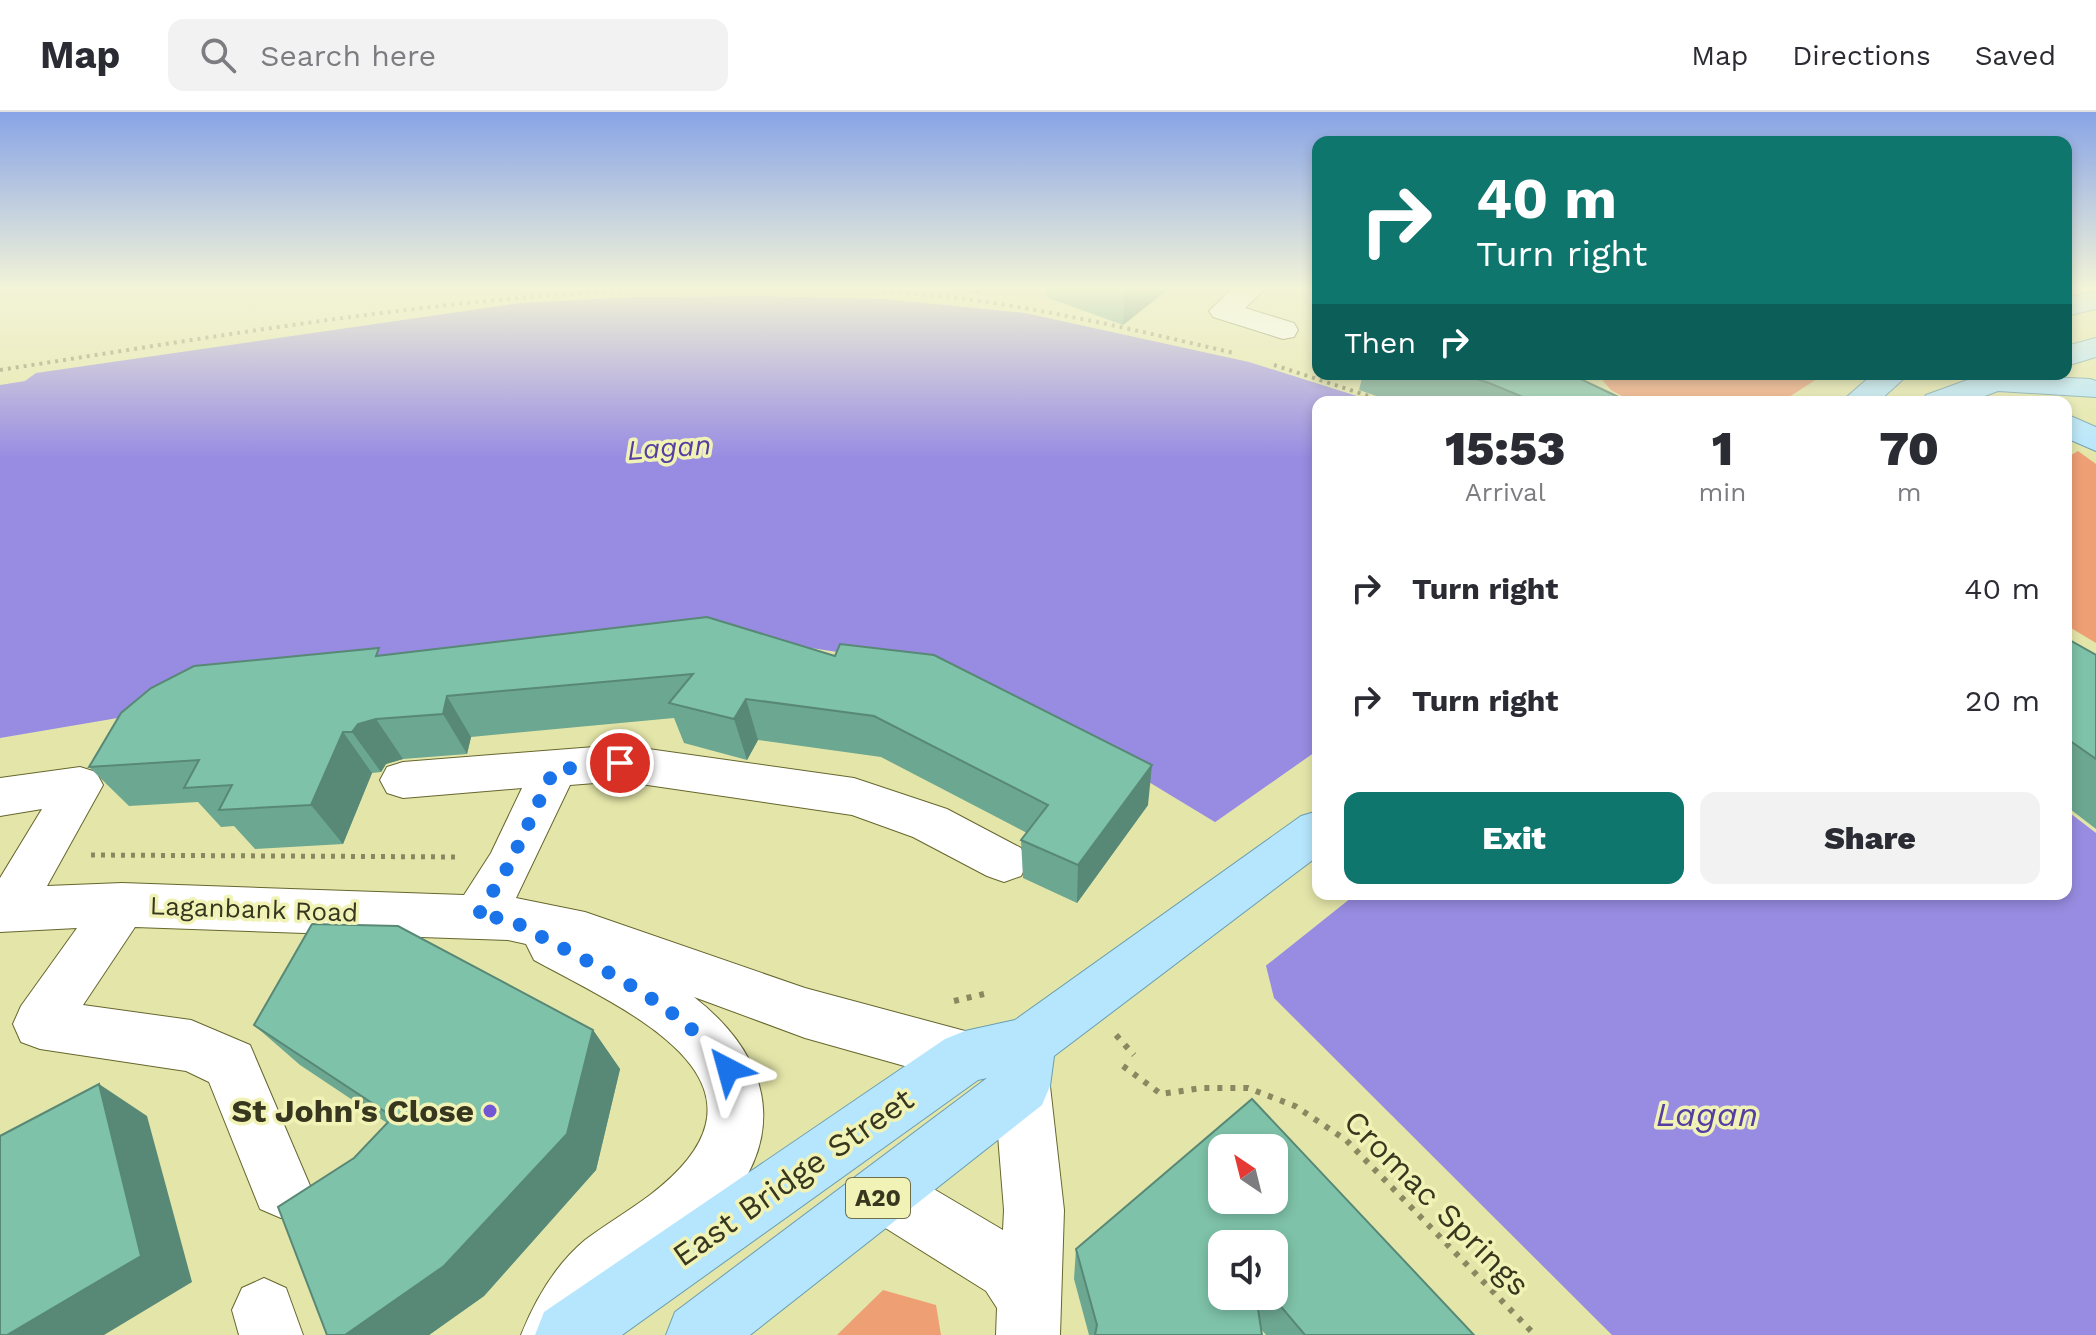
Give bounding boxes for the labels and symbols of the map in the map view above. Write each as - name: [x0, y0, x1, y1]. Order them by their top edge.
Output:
- water label: Lagan: [626, 428, 712, 467]
- pin: [586, 729, 654, 797]
- street label: Laganbank Road: [149, 890, 359, 928]
- position arrow: [686, 1027, 770, 1111]
- street label: East Bridge Street: [665, 1080, 921, 1274]
- place label: St John's Close: [232, 1092, 474, 1130]
- water label: Lagan: [1656, 1094, 1758, 1134]
- marker: St John's Close: [481, 1102, 499, 1120]
- street label: Cromac Springs: [1336, 1102, 1538, 1304]
- north arrow: [1208, 1134, 1288, 1214]
- road number: A20: [846, 1178, 910, 1218]

